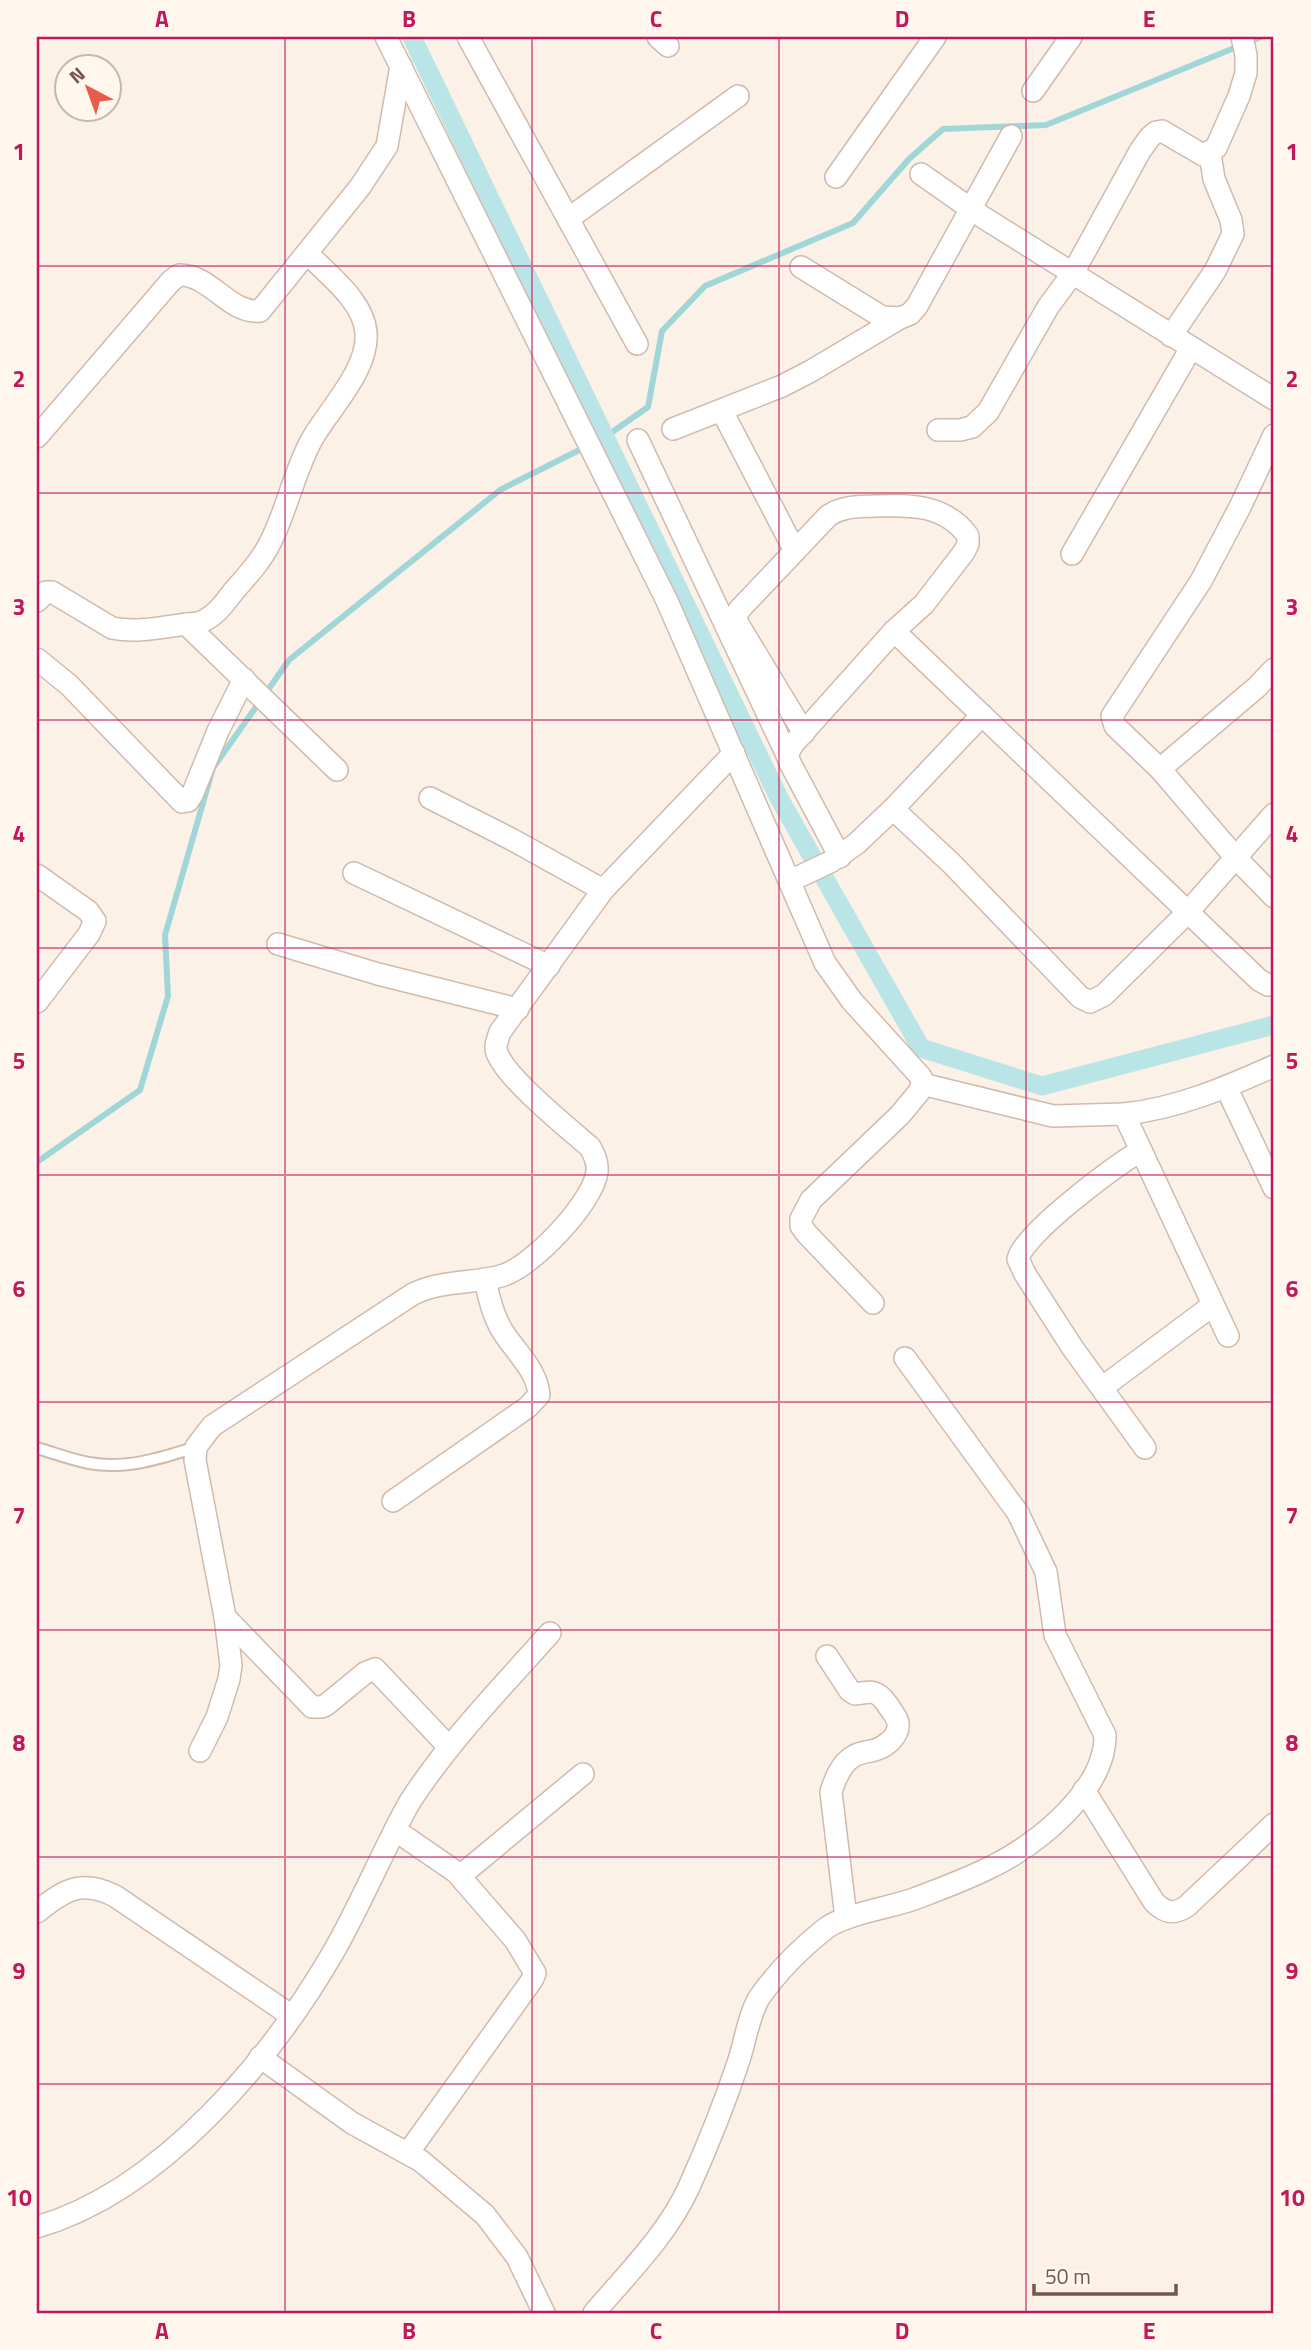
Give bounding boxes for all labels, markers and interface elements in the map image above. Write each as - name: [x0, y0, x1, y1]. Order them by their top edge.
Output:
- text: A: [155, 1, 169, 36]
- text: B: [402, 1, 416, 36]
- text: C: [650, 1, 662, 36]
- text: D: [895, 1, 909, 36]
- text: E: [1143, 1, 1155, 36]
- north arrow: [52, 52, 122, 122]
- text: N: [62, 60, 91, 90]
- text: 1: [13, 134, 25, 169]
- text: 1: [1286, 134, 1298, 169]
- text: 2: [13, 361, 25, 396]
- text: 2: [1286, 361, 1298, 396]
- text: 3: [13, 589, 25, 624]
- text: 3: [1286, 589, 1298, 624]
- text: 4: [13, 816, 25, 851]
- text: 4: [1286, 816, 1298, 851]
- text: 5: [13, 1043, 25, 1078]
- text: 5: [1286, 1043, 1298, 1078]
- text: 6: [13, 1271, 26, 1306]
- text: 6: [1286, 1271, 1299, 1306]
- text: 7: [13, 1498, 25, 1533]
- text: 7: [1286, 1498, 1298, 1533]
- text: 8: [13, 1725, 26, 1760]
- text: 8: [1286, 1725, 1299, 1760]
- text: 9: [13, 1953, 26, 1988]
- text: 9: [1286, 1953, 1299, 1988]
- text: 10: [6, 2180, 32, 2215]
- text: 10: [1279, 2180, 1305, 2215]
- scale bar: [1034, 2252, 1176, 2296]
- text: 50 m: [1045, 2260, 1091, 2292]
- text: A: [155, 2313, 169, 2348]
- text: B: [402, 2313, 416, 2348]
- text: C: [650, 2313, 662, 2348]
- text: D: [895, 2313, 909, 2348]
- text: E: [1143, 2313, 1155, 2348]

